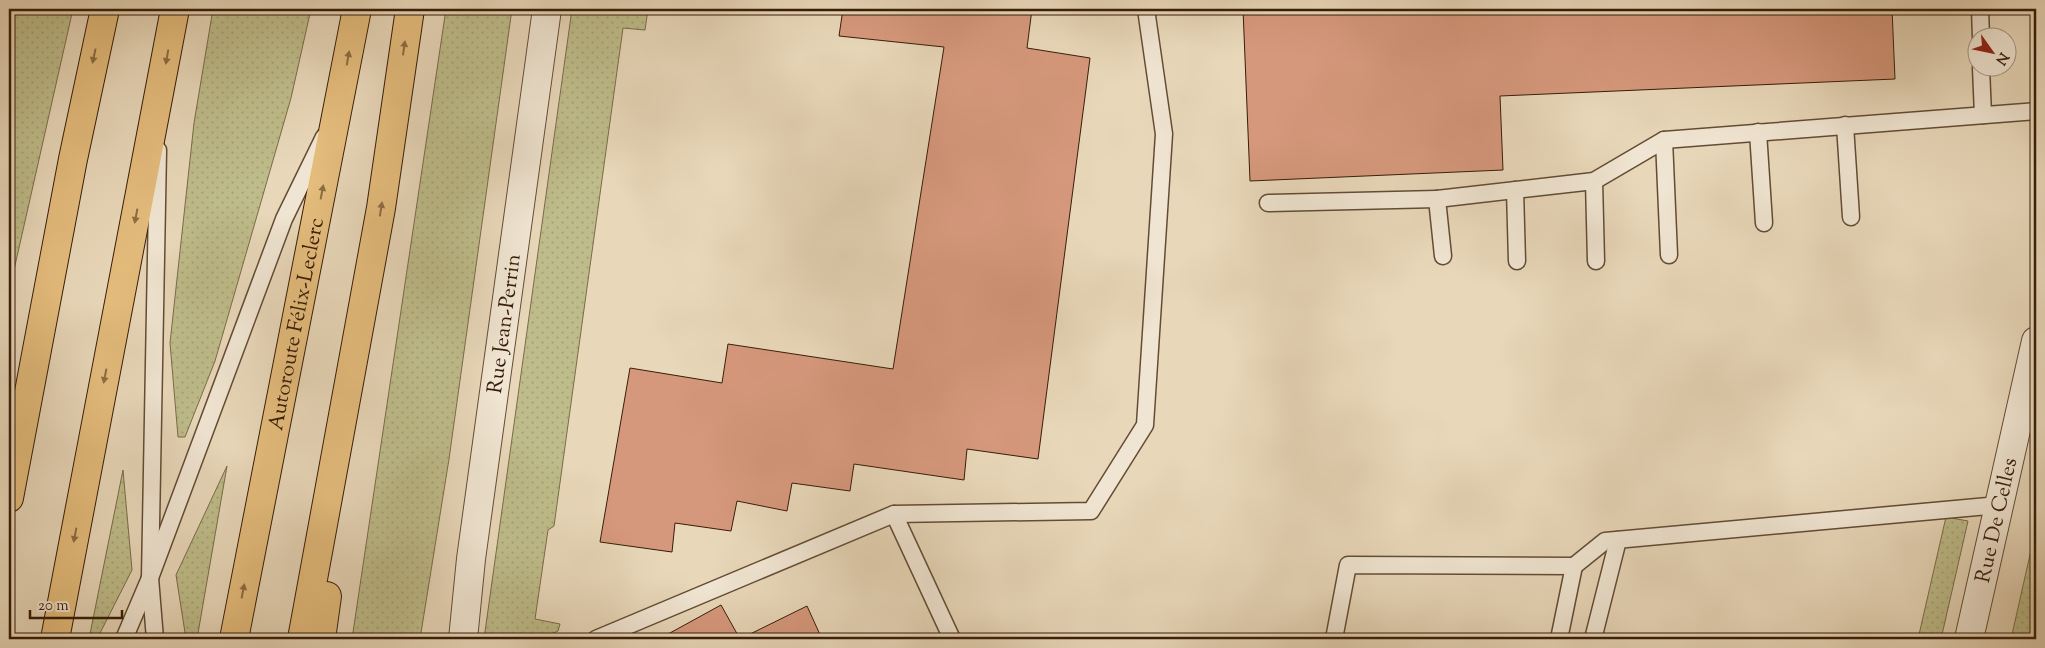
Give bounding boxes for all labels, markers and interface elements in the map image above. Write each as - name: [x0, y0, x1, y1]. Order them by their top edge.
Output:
- north arrow: [1968, 28, 2018, 78]
- one-way arrow: [400, 40, 408, 56]
- text: N: [1990, 48, 2013, 68]
- one-way arrow: [90, 49, 98, 65]
- one-way arrow: [162, 49, 170, 65]
- one-way arrow: [344, 50, 352, 66]
- one-way arrow: [318, 184, 326, 199]
- one-way arrow: [377, 200, 385, 216]
- one-way arrow: [132, 209, 140, 224]
- street label: Autoroute Félix-Leclerc: [262, 215, 333, 433]
- street label: Rue Jean-Perrin: [481, 252, 530, 396]
- one-way arrow: [101, 368, 109, 384]
- street label: Rue De Celles: [1969, 455, 2026, 586]
- one-way arrow: [70, 528, 78, 544]
- one-way arrow: [239, 584, 247, 599]
- scale bar: [30, 588, 122, 620]
- text: 20 m: [38, 596, 69, 617]

